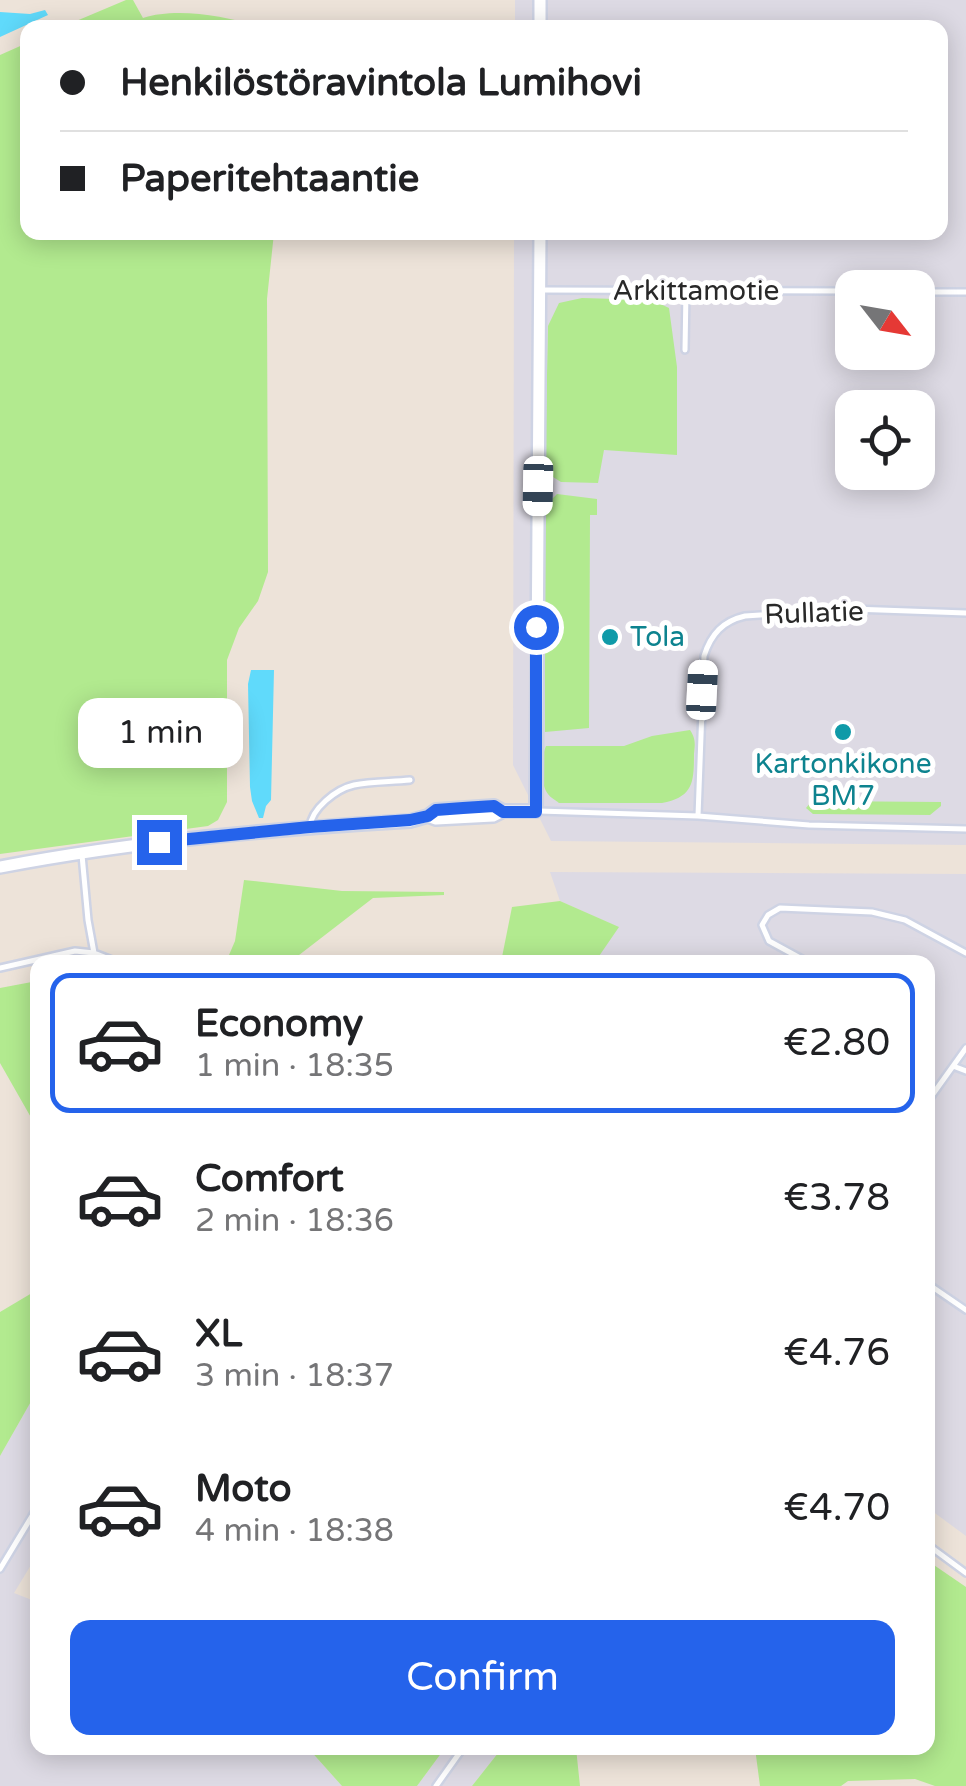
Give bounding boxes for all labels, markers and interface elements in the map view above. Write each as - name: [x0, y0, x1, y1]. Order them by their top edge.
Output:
- text: Henkilöstöravintola Lumihovi: [120, 60, 642, 106]
- text: Paperitehtaantie: [120, 156, 419, 202]
- north arrow: [835, 270, 935, 370]
- map controls: [835, 270, 935, 490]
- street label: Arkittamotie: [613, 274, 779, 308]
- button: locate: [835, 390, 935, 490]
- car: [522, 456, 554, 516]
- street label: Rullatie: [764, 594, 864, 632]
- route start: [514, 605, 559, 650]
- place label: Tola: [630, 620, 685, 654]
- marker: Tola: [599, 626, 621, 648]
- car: [685, 659, 719, 721]
- callout: 1 min: [76, 697, 242, 767]
- text: 1 min: [118, 714, 203, 752]
- marker: Kartonkikone BM7: [832, 721, 854, 743]
- place label: Kartonkikone BM7: [755, 747, 931, 813]
- route end: [137, 820, 182, 865]
- icon: car: [75, 998, 165, 1088]
- text: Economy: [195, 1001, 363, 1047]
- text: €2.80: [783, 1020, 890, 1066]
- text: 1 min · 18:35: [195, 1047, 394, 1085]
- icon: car: [75, 1153, 165, 1243]
- text: Comfort: [195, 1156, 344, 1202]
- text: €3.78: [783, 1175, 890, 1221]
- text: 2 min · 18:36: [195, 1202, 394, 1240]
- icon: car: [75, 1308, 165, 1398]
- text: XL: [195, 1311, 242, 1357]
- text: €4.76: [783, 1330, 890, 1376]
- text: 3 min · 18:37: [195, 1357, 394, 1395]
- icon: car: [75, 1463, 165, 1553]
- text: Moto: [195, 1466, 291, 1512]
- text: €4.70: [783, 1485, 890, 1531]
- text: 4 min · 18:38: [195, 1512, 394, 1550]
- button: Confirm: [70, 1620, 895, 1735]

